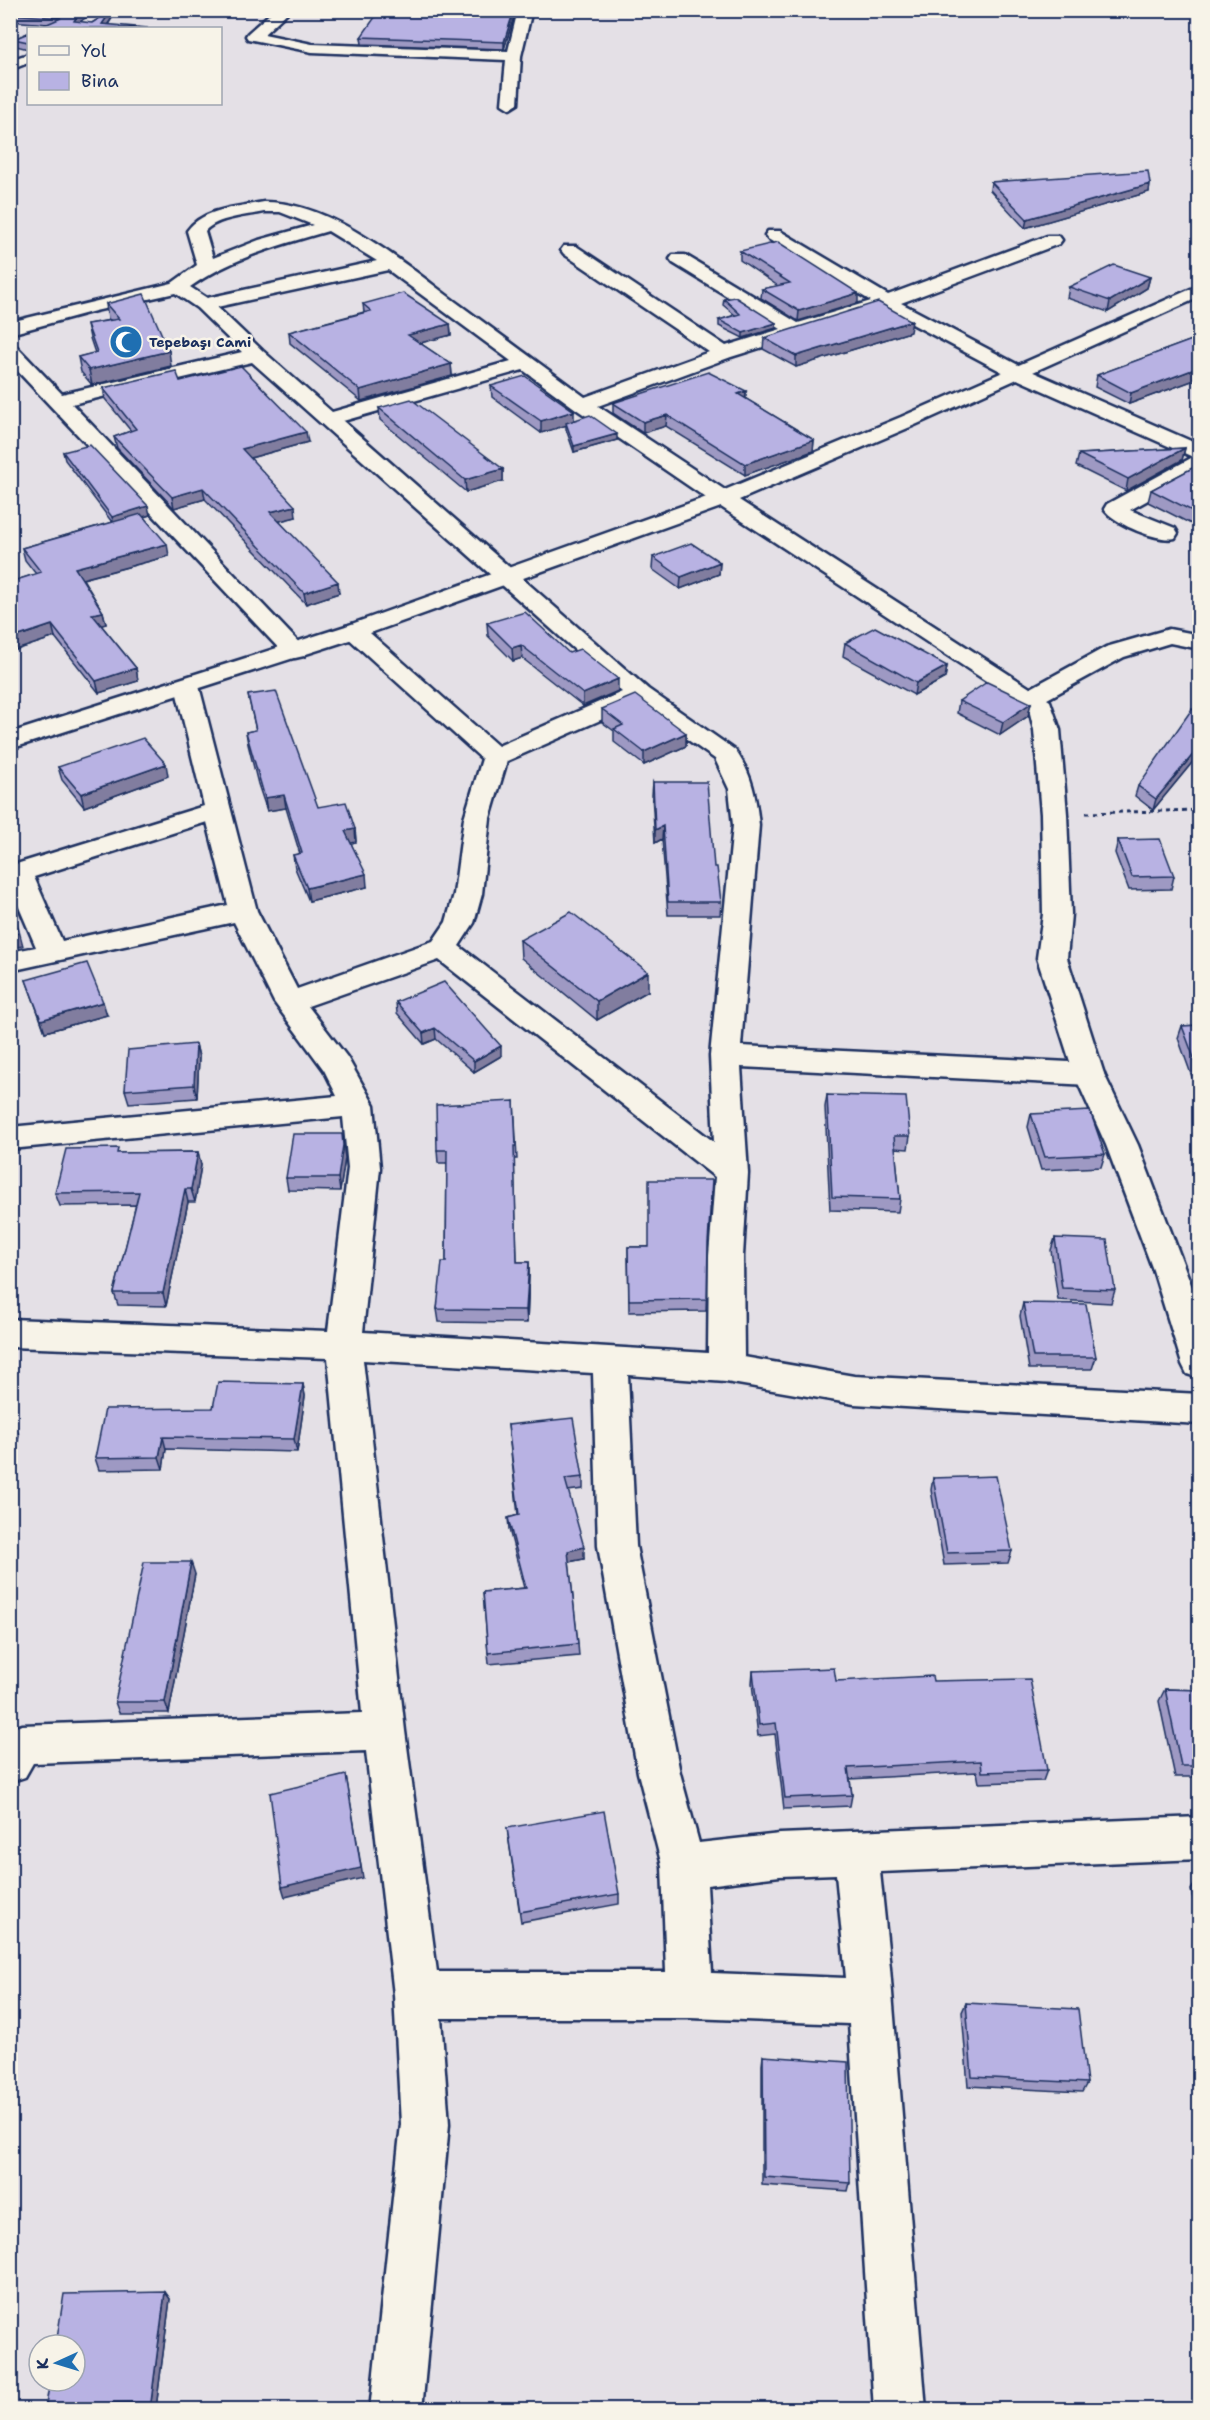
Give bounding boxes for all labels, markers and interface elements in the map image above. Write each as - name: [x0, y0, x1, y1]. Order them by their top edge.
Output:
- legend: [27, 27, 222, 105]
- text: Yol: [81, 39, 107, 63]
- text: Bina: [81, 69, 119, 93]
- mosque icon: Tepebaşı Cami: [108, 324, 144, 360]
- place label: Tepebaşı Cami: [149, 333, 251, 351]
- north arrow: [27, 2333, 87, 2393]
- text: K: [32, 2358, 53, 2370]

